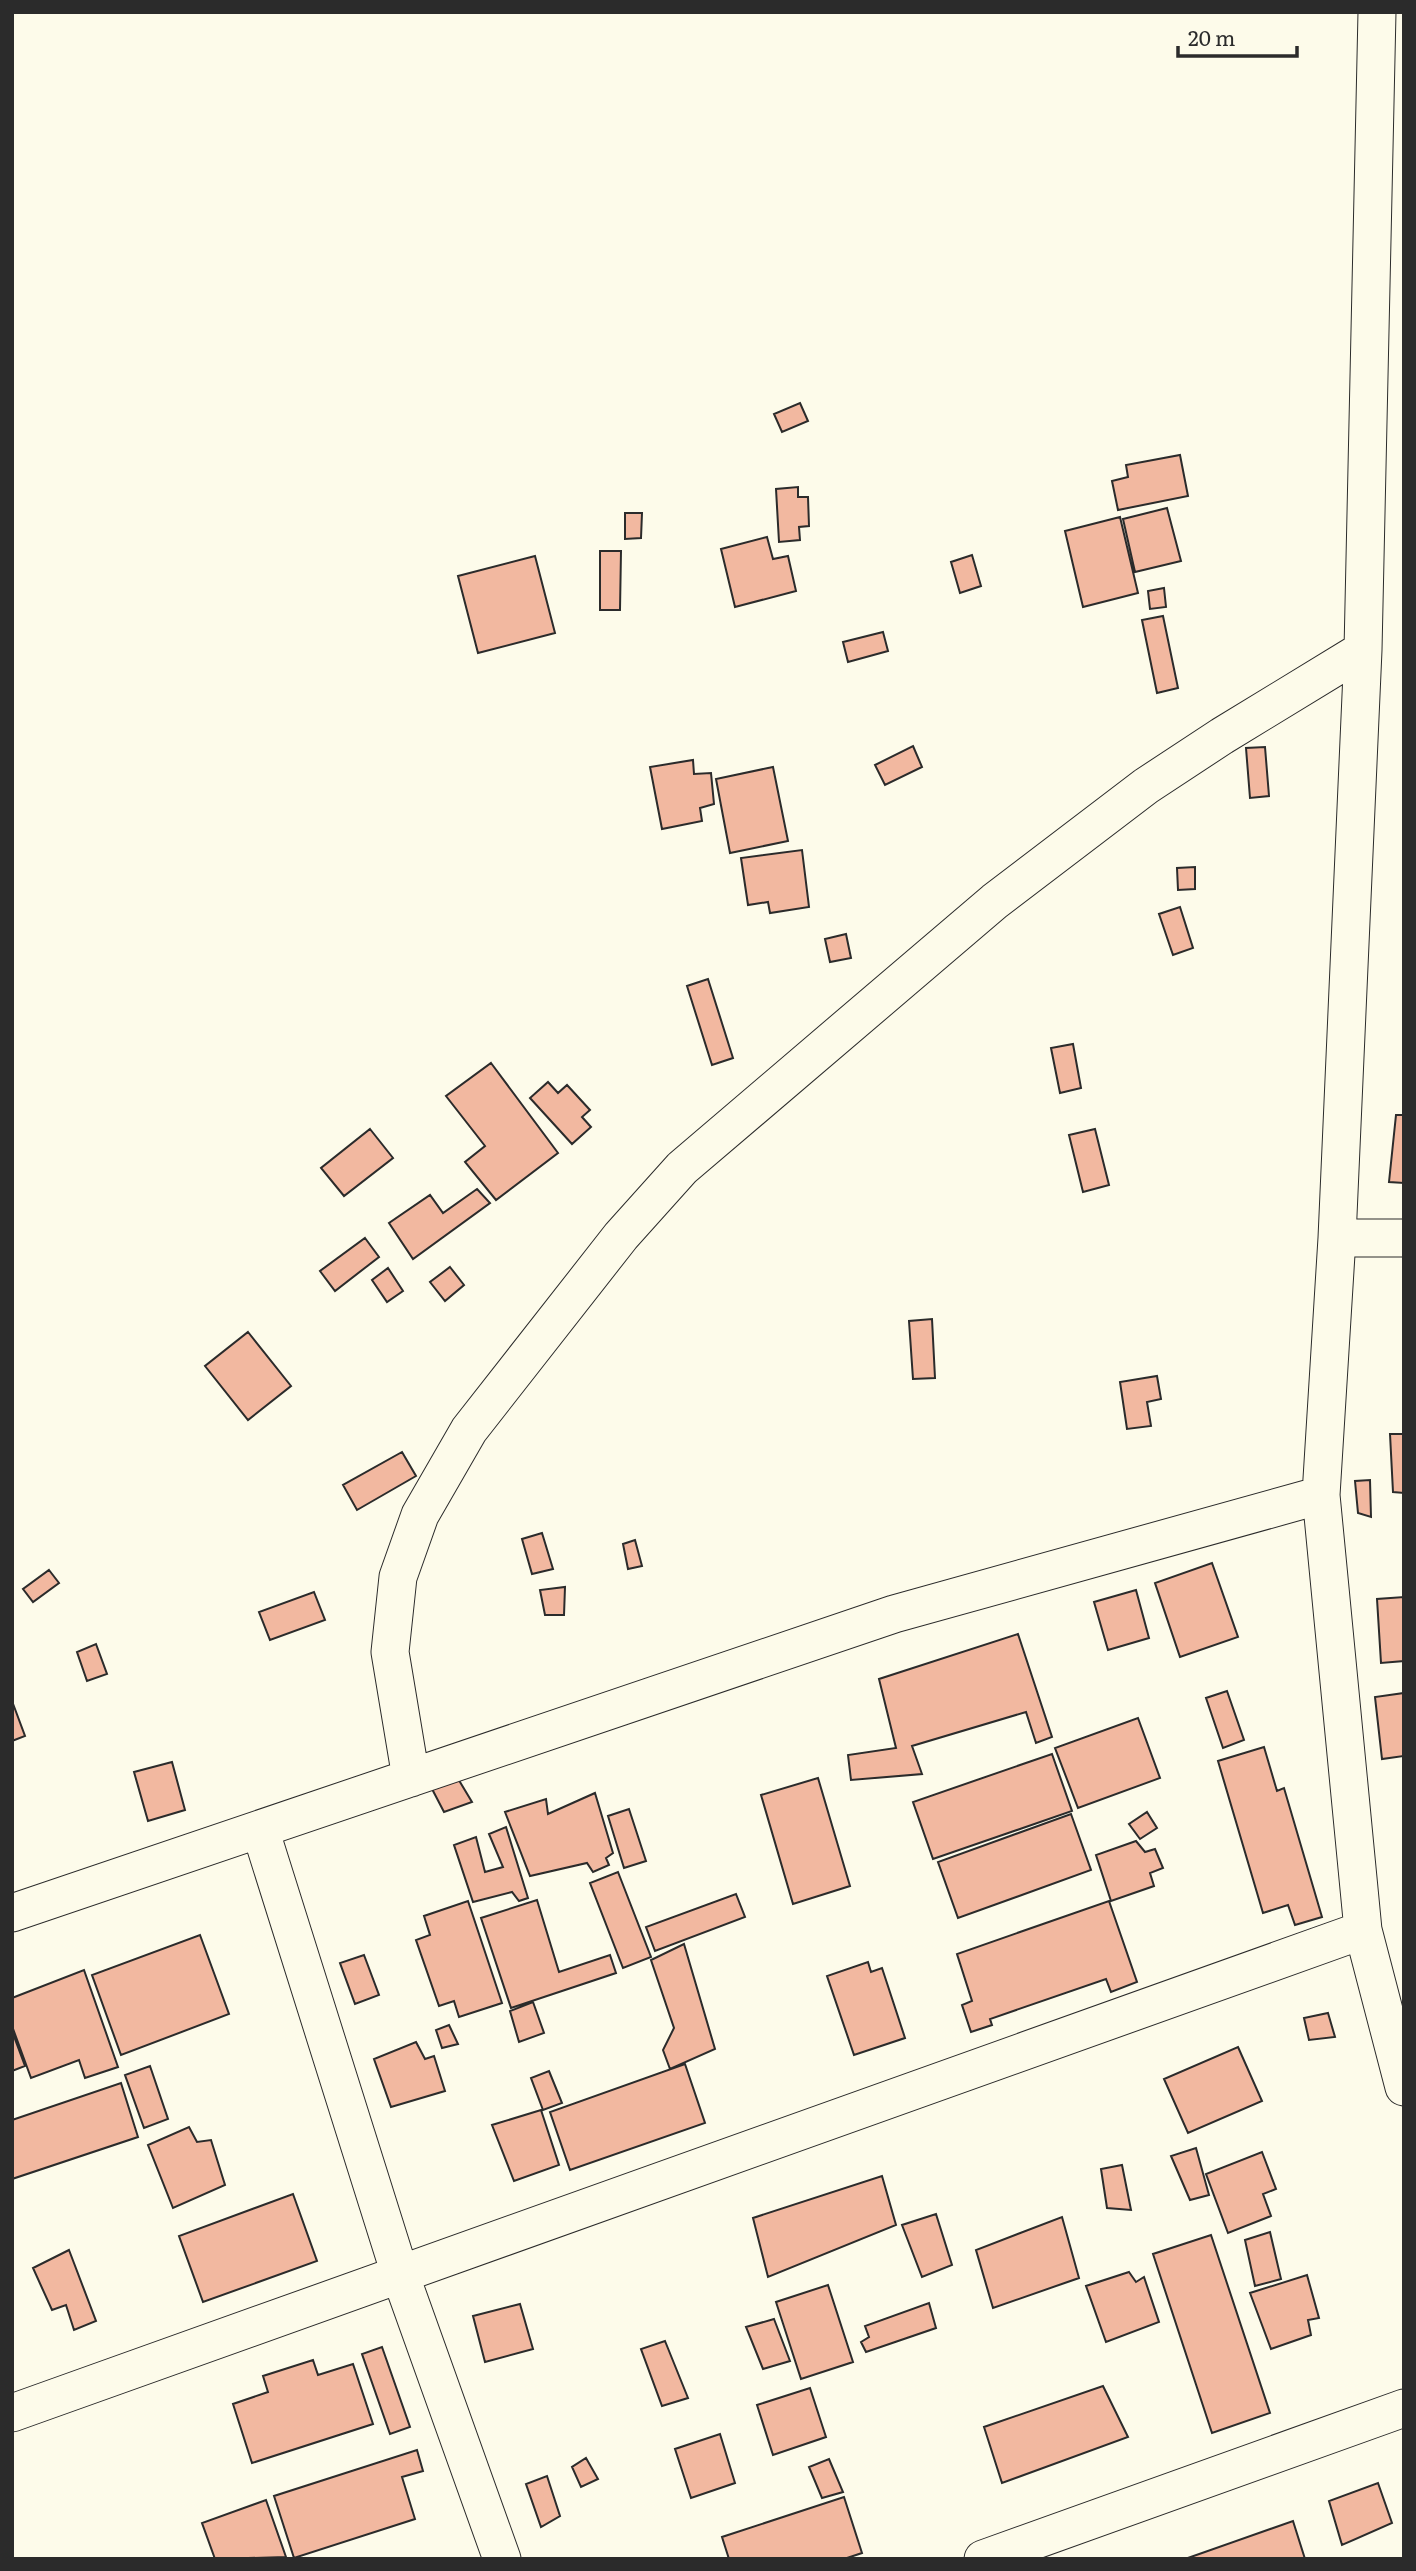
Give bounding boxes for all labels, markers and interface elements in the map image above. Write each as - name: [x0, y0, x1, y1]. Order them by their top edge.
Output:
- scale bar: [1178, 14, 1297, 58]
- text: 20 m: [1188, 21, 1235, 52]

